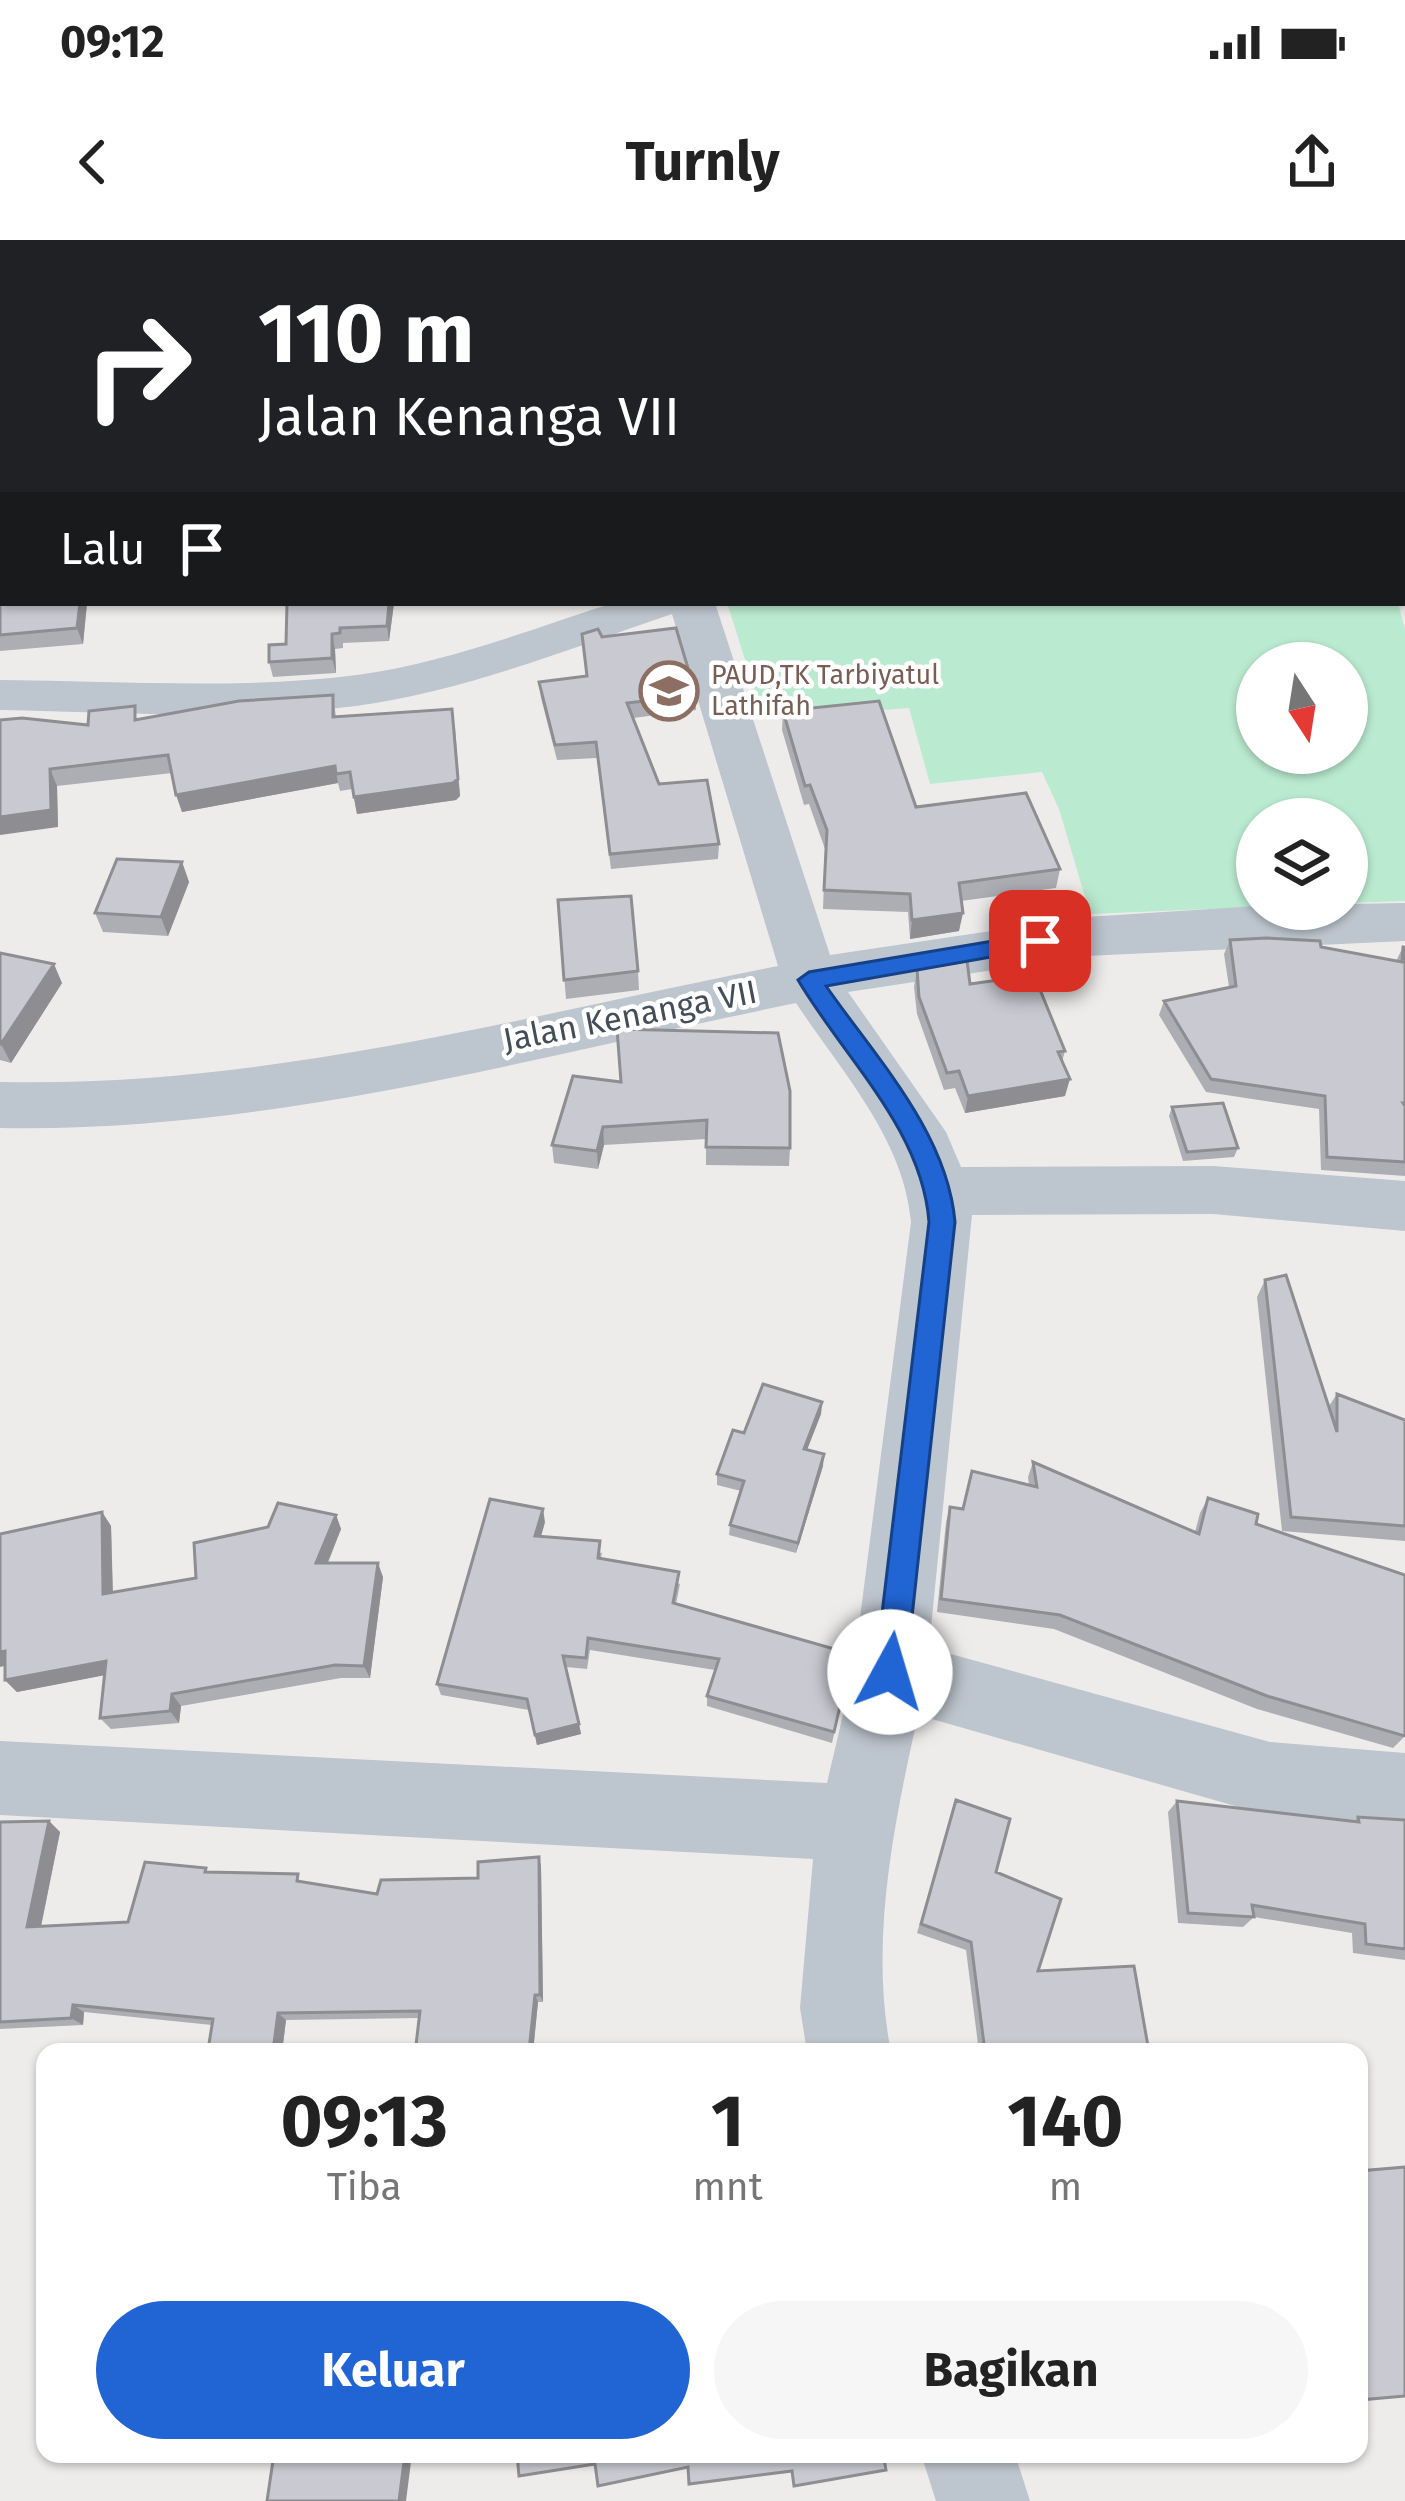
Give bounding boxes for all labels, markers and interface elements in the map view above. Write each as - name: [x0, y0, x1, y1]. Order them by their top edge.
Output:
- text: 09:12: [60, 15, 165, 69]
- icon: back: [60, 129, 126, 195]
- icon: share: [1279, 129, 1345, 195]
- text: Turnly: [625, 130, 780, 194]
- text: 110 m: [258, 283, 474, 384]
- icon: right: [60, 288, 216, 444]
- text: Jalan Kenanga VII: [258, 385, 680, 449]
- icon: arrive: [169, 516, 235, 582]
- text: Lalu: [60, 522, 145, 576]
- north arrow: [1236, 642, 1368, 774]
- map controls: [1236, 642, 1368, 930]
- place label: PAUD,TK Tarbiyatul Lathifah: [711, 659, 939, 722]
- school or university icon: PAUD,TK Tarbiyatul Lathifah: [638, 660, 700, 722]
- button: layers: [1236, 798, 1368, 930]
- pin: [989, 890, 1091, 992]
- icon: arrive: [1007, 908, 1073, 974]
- street label: Jalan Kenanga VII: [500, 972, 760, 1060]
- position arrow: [827, 1609, 953, 1735]
- text: 09:13: [281, 2079, 448, 2165]
- text: 1: [711, 2079, 744, 2165]
- text: 140: [1007, 2079, 1123, 2165]
- text: Tiba: [327, 2164, 402, 2210]
- text: mnt: [692, 2164, 763, 2210]
- text: m: [1049, 2164, 1082, 2210]
- button: Keluar: [96, 2301, 690, 2439]
- button: Bagikan: [714, 2301, 1308, 2439]

